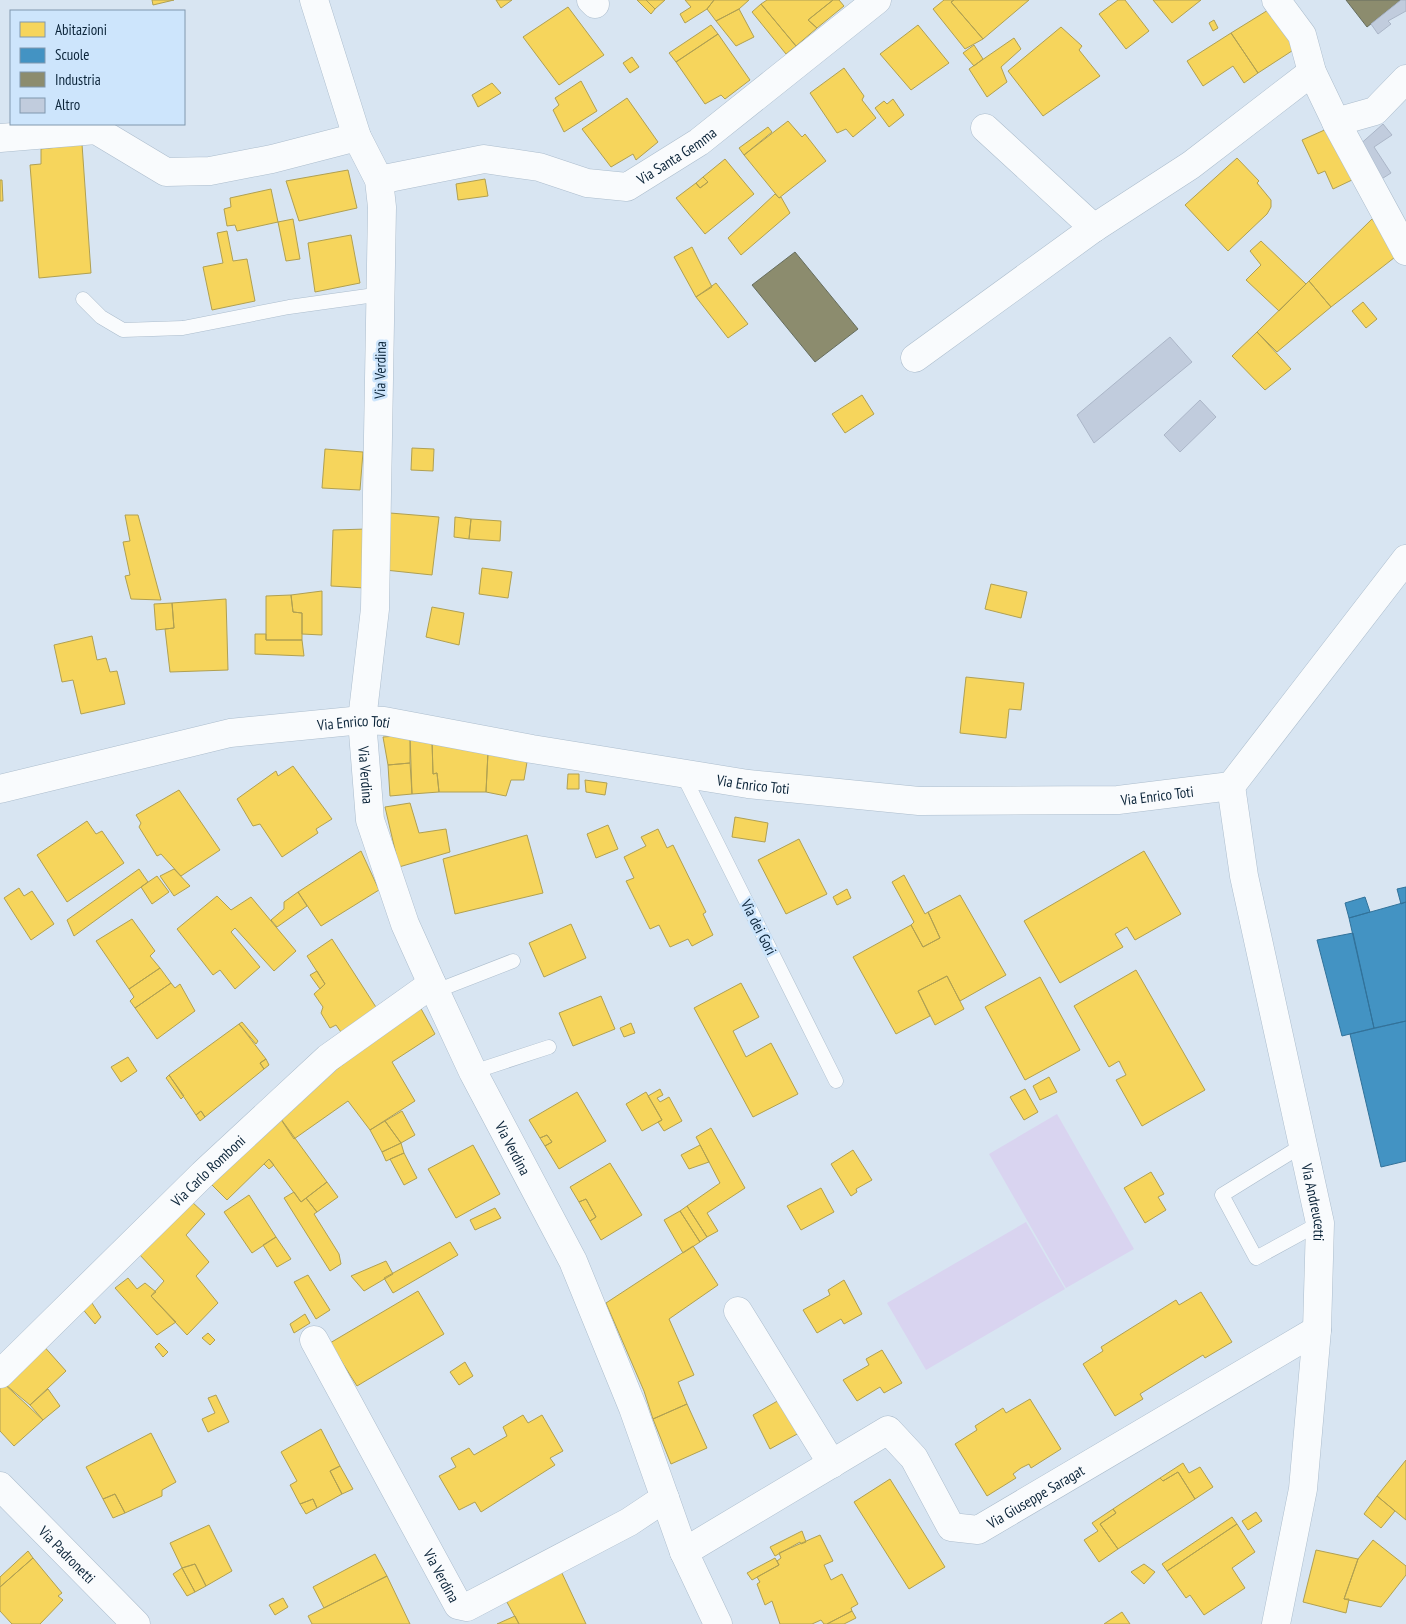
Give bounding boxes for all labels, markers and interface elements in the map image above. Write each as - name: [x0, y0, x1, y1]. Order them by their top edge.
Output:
- legend: [10, 10, 185, 125]
- text: Abitazioni: [55, 20, 107, 39]
- text: Scuole: [55, 45, 89, 64]
- text: Industria: [55, 70, 101, 89]
- text: Altro: [55, 95, 80, 114]
- street label: Via Santa Gemma: [632, 123, 720, 189]
- street label: Via Verdina: [370, 341, 390, 400]
- street label: Via Enrico Toti: [315, 710, 392, 734]
- street label: Via Verdina: [355, 744, 378, 805]
- street label: Via Enrico Toti: [714, 769, 791, 798]
- street label: Via Enrico Toti: [1119, 781, 1195, 809]
- street label: Via dei Gori: [737, 895, 781, 958]
- street label: Via Verdina: [491, 1117, 535, 1178]
- street label: Via Carlo Romboni: [166, 1131, 249, 1211]
- street label: Via Andreucetti: [1298, 1161, 1330, 1242]
- street label: Via Giuseppe Saragat: [983, 1460, 1087, 1533]
- street label: Via Padronetti: [34, 1521, 100, 1587]
- street label: Via Verdina: [419, 1545, 464, 1605]

